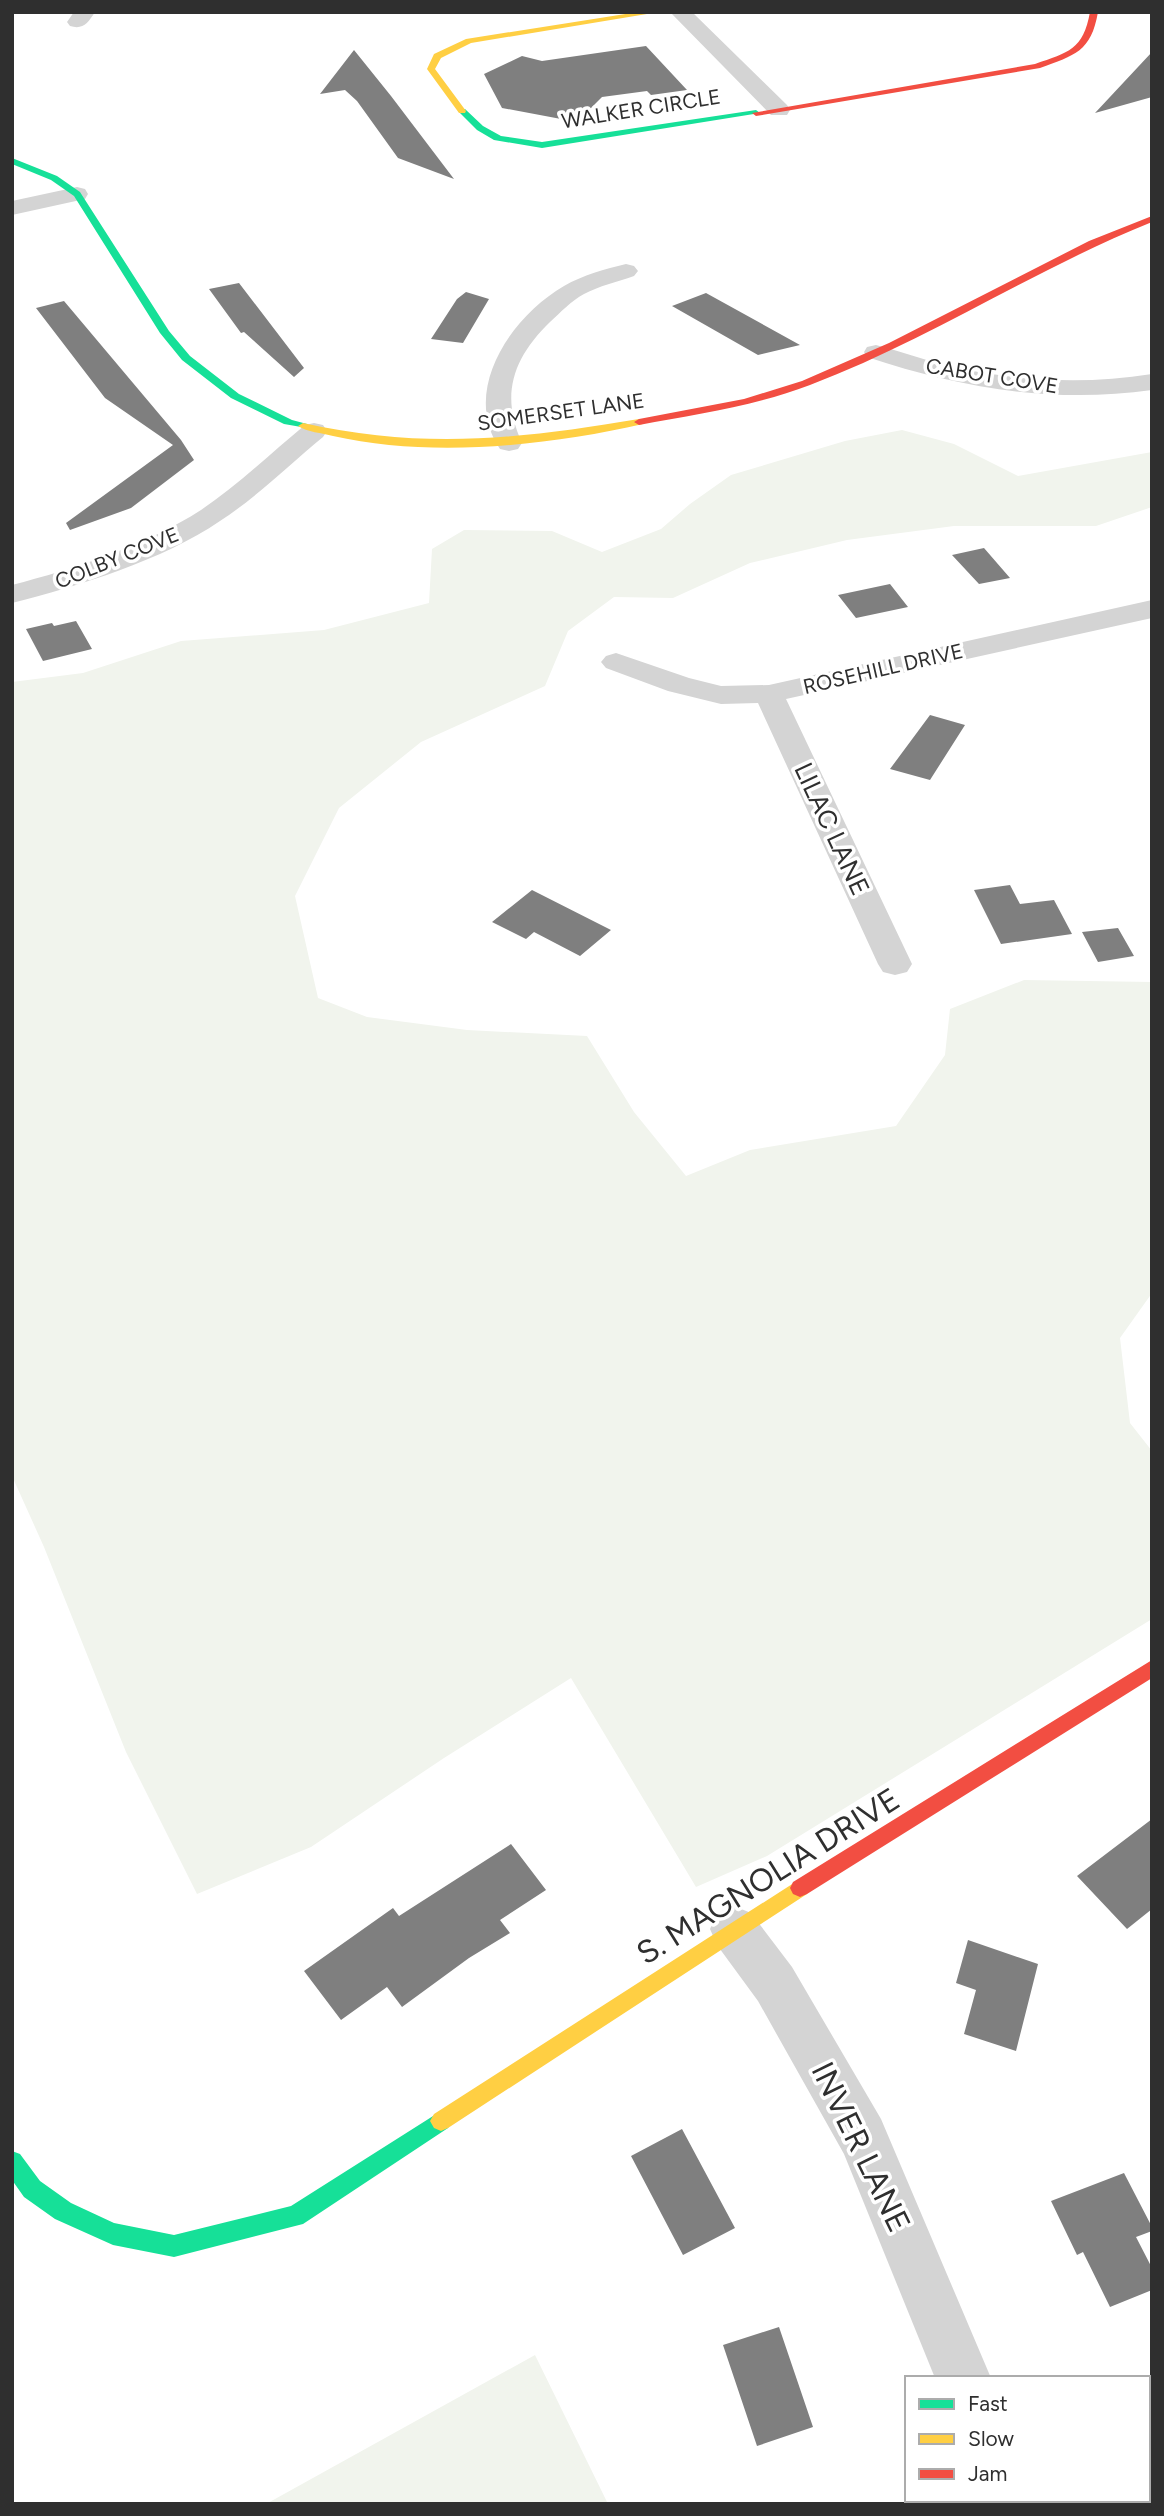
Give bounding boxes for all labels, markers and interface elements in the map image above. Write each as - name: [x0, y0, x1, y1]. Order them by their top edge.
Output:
- street label: WALKER CIRCLE: [560, 84, 722, 133]
- street label: CABOT COVE: [924, 353, 1060, 398]
- street label: SOMERSET LANE: [476, 387, 646, 436]
- street label: COLBY COVE: [51, 521, 182, 594]
- street label: ROSEHILL DRIVE: [800, 638, 965, 699]
- street label: LILAC LANE: [787, 757, 877, 901]
- street label: S. MAGNOLIA DRIVE: [630, 1780, 906, 1972]
- street label: INVER LANE: [803, 2056, 919, 2238]
- legend: [905, 2376, 1150, 2502]
- text: Fast: [968, 2391, 1008, 2416]
- text: Slow: [968, 2426, 1014, 2451]
- text: Jam: [968, 2461, 1007, 2486]

